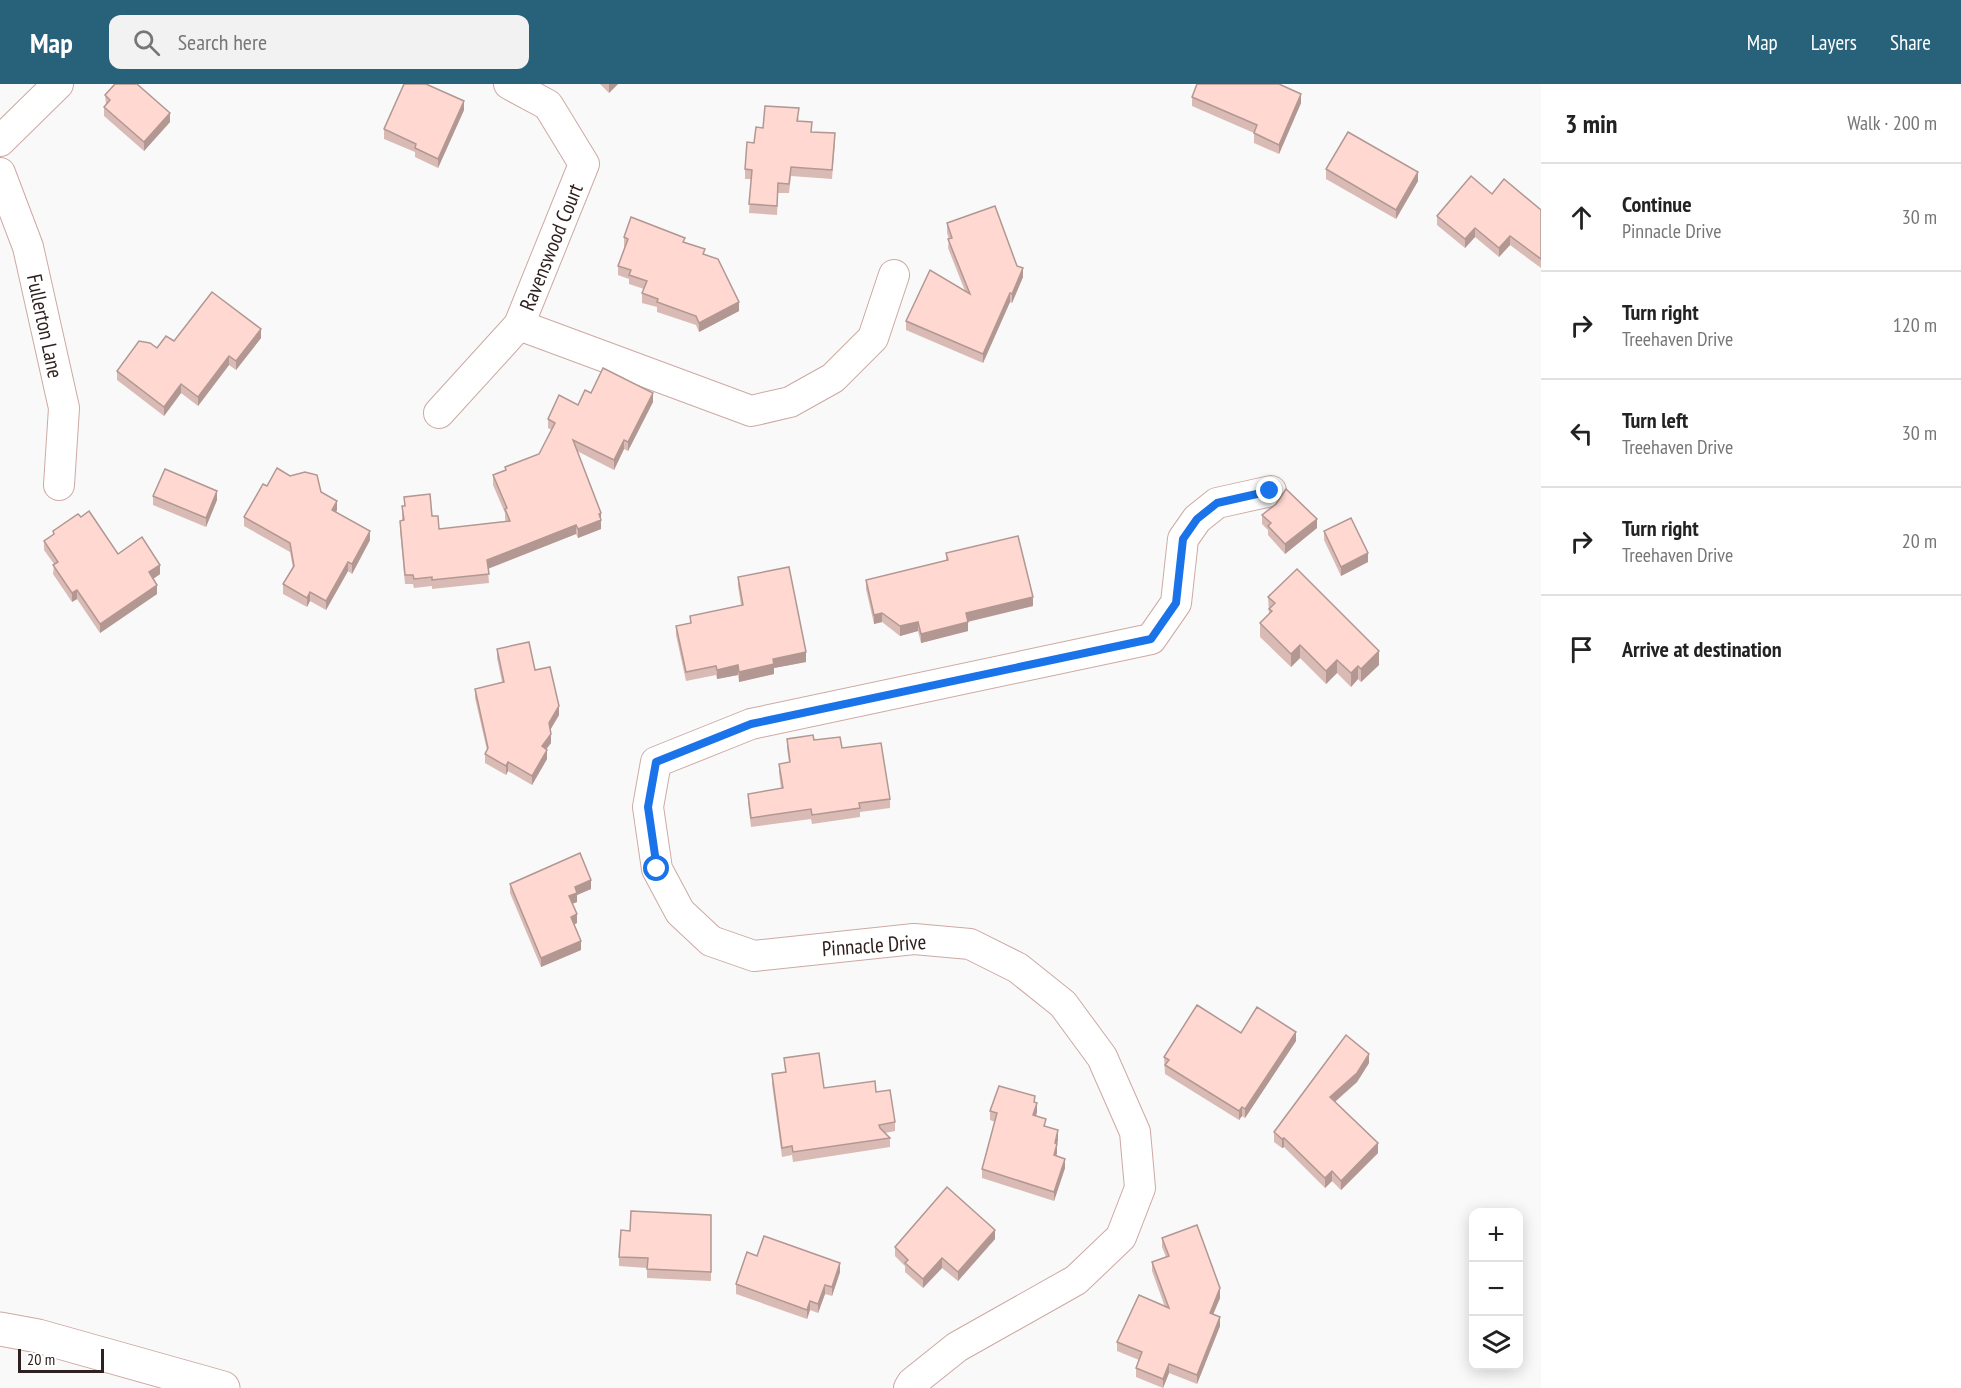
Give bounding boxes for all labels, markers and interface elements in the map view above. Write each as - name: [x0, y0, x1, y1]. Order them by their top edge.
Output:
- search box: [109, 15, 529, 69]
- text: Map: [30, 24, 73, 61]
- icon: search: [130, 26, 163, 59]
- text: Search here: [178, 28, 267, 56]
- text: Map: [1747, 29, 1778, 56]
- text: Layers: [1811, 29, 1857, 56]
- text: Share: [1890, 29, 1931, 56]
- text: 3 min: [1565, 107, 1618, 140]
- text: Walk · 200 m: [1847, 110, 1937, 136]
- street label: Ravenswood Court: [513, 179, 589, 315]
- text: Continue: [1622, 190, 1692, 218]
- icon: ahead: [1565, 201, 1598, 234]
- text: 30 m: [1902, 204, 1937, 230]
- text: Pinnacle Drive: [1622, 218, 1722, 244]
- street label: Fullerton Lane: [21, 272, 69, 380]
- text: Turn right: [1622, 298, 1699, 326]
- icon: right: [1565, 309, 1598, 342]
- text: 120 m: [1893, 312, 1937, 338]
- text: Treehaven Drive: [1622, 326, 1733, 352]
- text: Turn left: [1622, 406, 1688, 434]
- icon: left: [1565, 417, 1598, 450]
- text: 30 m: [1902, 420, 1937, 446]
- text: Treehaven Drive: [1622, 434, 1733, 460]
- route end: [1256, 477, 1282, 503]
- text: Turn right: [1622, 514, 1699, 542]
- icon: right: [1565, 525, 1598, 558]
- text: 20 m: [1902, 528, 1937, 554]
- text: Treehaven Drive: [1622, 542, 1733, 568]
- icon: arrive: [1565, 633, 1598, 666]
- text: Arrive at destination: [1622, 635, 1782, 663]
- route start: [643, 855, 669, 881]
- street label: Pinnacle Drive: [821, 928, 927, 962]
- map controls: [1469, 1208, 1523, 1370]
- button: +: [1469, 1208, 1523, 1262]
- button: −: [1469, 1262, 1523, 1316]
- button: layers: [1469, 1316, 1523, 1370]
- scale bar: [18, 1346, 104, 1374]
- text: 20 m: [27, 1349, 55, 1369]

